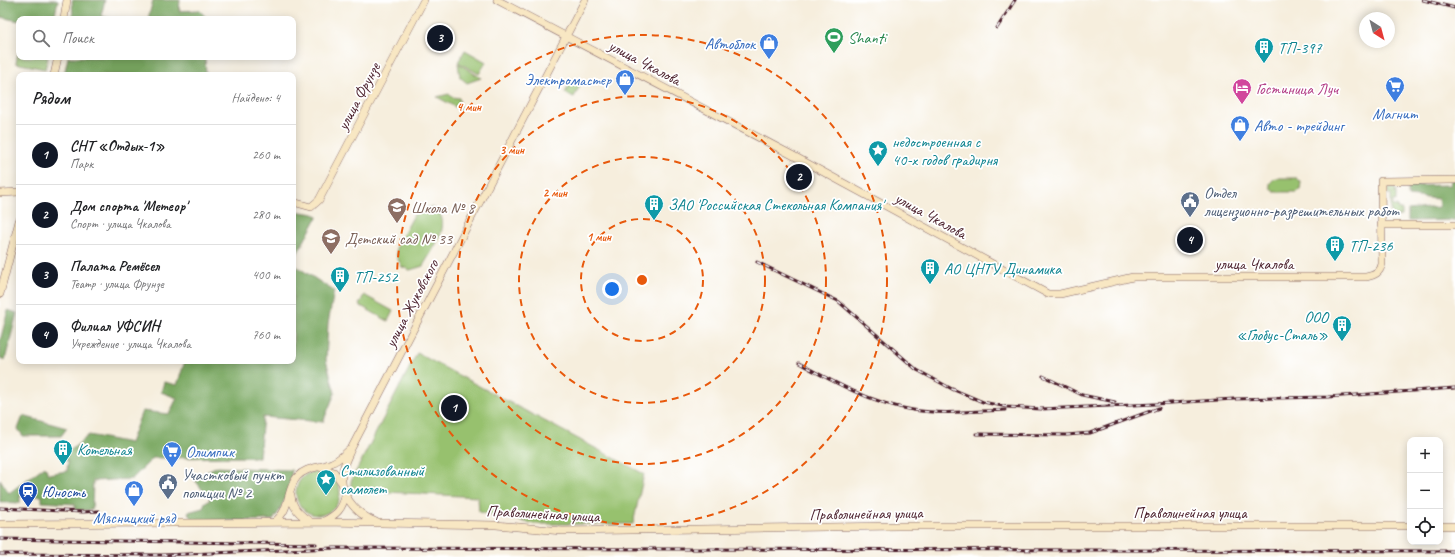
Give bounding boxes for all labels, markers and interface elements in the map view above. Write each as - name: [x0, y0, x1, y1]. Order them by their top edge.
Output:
- north arrow: [1359, 12, 1395, 48]
- search box: [16, 16, 296, 60]
- pin: 3: [427, 23, 453, 53]
- sports icon: Shanti: [823, 26, 845, 54]
- icon: search: [30, 27, 52, 49]
- place label: Shanti: [848, 28, 888, 48]
- text: Поиск: [62, 29, 94, 48]
- shop icon: Автоблок: [758, 32, 780, 60]
- place label: Автоблок: [705, 34, 756, 54]
- street label: улица Чкалова: [604, 35, 685, 91]
- building icon: ТП-397: [1253, 36, 1275, 64]
- place label: ТП-397: [1278, 38, 1323, 58]
- street label: улица Фрунзе: [332, 58, 386, 134]
- shop icon: Электромастер: [614, 68, 636, 96]
- place label: Электромастер: [525, 70, 612, 90]
- supermarket icon: Магнит: [1384, 75, 1406, 103]
- hotel icon: Гостиница Луч: [1231, 77, 1253, 105]
- place label: Гостиница Луч: [1256, 79, 1339, 99]
- text: Рядом: [32, 88, 70, 109]
- text: Найдено: 4: [232, 90, 280, 106]
- text: 4 мин: [457, 99, 482, 115]
- place label: Магнит: [1372, 104, 1419, 124]
- shop icon: Авто - трейдинг: [1229, 114, 1251, 142]
- place label: Авто - трейдинг: [1254, 116, 1346, 136]
- place label: недостроенная с 40-х годов градирня: [892, 132, 998, 170]
- text: СНТ «Отдых-1»: [70, 137, 165, 156]
- place icon: недостроенная с 40-х годов градирня: [867, 139, 889, 167]
- text: 3 мин: [500, 142, 525, 158]
- text: 1: [42, 147, 48, 163]
- text: 260 m: [252, 147, 280, 163]
- text: Парк: [70, 156, 93, 172]
- pin: 2: [786, 162, 812, 192]
- place label: Отдел лицензионно-разрешительных работ: [1204, 183, 1400, 221]
- text: 2 мин: [543, 185, 568, 201]
- street label: улица Чкалова: [890, 188, 971, 244]
- public building icon: Отдел лицензионно-разрешительных работ: [1179, 190, 1201, 218]
- building icon: ЗАО 'Российская Стекольная Компания': [643, 193, 665, 221]
- place label: ЗАО 'Российская Стекольная Компания': [668, 195, 886, 215]
- school or university icon: Школа № 8: [386, 196, 408, 224]
- text: Дом спорта 'Метеор': [70, 197, 187, 216]
- place label: Школа № 8: [411, 198, 476, 218]
- text: 2: [42, 207, 48, 223]
- text: 280 m: [252, 207, 280, 223]
- text: Спорт · улица Чкалова: [70, 216, 171, 232]
- pin: 4: [1177, 225, 1203, 255]
- school or university icon: Детский сад № 33: [320, 227, 342, 255]
- place label: Детский сад № 33: [345, 229, 454, 249]
- text: 1 мин: [587, 229, 612, 245]
- building icon: ТП-236: [1324, 234, 1346, 262]
- place label: ТП-236: [1349, 236, 1394, 256]
- street label: улица Чкалова: [1214, 254, 1295, 274]
- street label: улица Жуковского: [380, 255, 444, 352]
- text: Палата Ремёсел: [70, 257, 160, 276]
- building icon: АО ЦНТУ Динамика: [919, 257, 941, 285]
- place label: АО ЦНТУ Динамика: [944, 259, 1062, 279]
- building icon: ТП-252: [329, 265, 351, 293]
- text: 3: [42, 267, 48, 283]
- text: 400 m: [252, 267, 280, 283]
- place label: ТП-252: [354, 267, 400, 287]
- centre of rings: [635, 273, 649, 287]
- text: Театр · улица Фрунзе: [70, 276, 164, 292]
- your location: [602, 279, 622, 299]
- place label: ООО «Глобус-Сталь»: [1236, 307, 1330, 345]
- building icon: ООО «Глобус-Сталь»: [1331, 314, 1353, 342]
- text: Филиал УФСИН: [70, 317, 160, 336]
- text: 4: [42, 327, 48, 343]
- text: 760 m: [252, 327, 280, 343]
- text: Учреждение · улица Чкалова: [70, 336, 191, 352]
- pin: 1: [441, 393, 467, 423]
- map controls: [1407, 437, 1443, 545]
- button: +: [1407, 437, 1443, 473]
- building icon: Котельная: [52, 438, 74, 466]
- place label: Котельная: [77, 440, 133, 460]
- supermarket icon: Олимпик: [161, 440, 183, 468]
- place label: Олимпик: [186, 442, 236, 462]
- place label: Стилизованный самолет: [340, 461, 426, 499]
- place label: Участковый пункт полиции № 2: [182, 465, 285, 503]
- place icon: Стилизованный самолет: [315, 468, 337, 496]
- public building icon: Участковый пункт полиции № 2: [157, 472, 179, 500]
- button: −: [1407, 473, 1443, 509]
- shop icon: Мясницкий ряд: [123, 479, 145, 507]
- station icon: Юность: [17, 480, 39, 508]
- place label: Юность: [42, 482, 86, 502]
- street label: Праволинейная улица: [486, 501, 602, 527]
- street label: Праволинейная улица: [809, 503, 924, 525]
- street label: Праволинейная улица: [1133, 503, 1248, 523]
- place label: Мясницкий ряд: [93, 508, 177, 528]
- button: locate: [1407, 509, 1443, 545]

